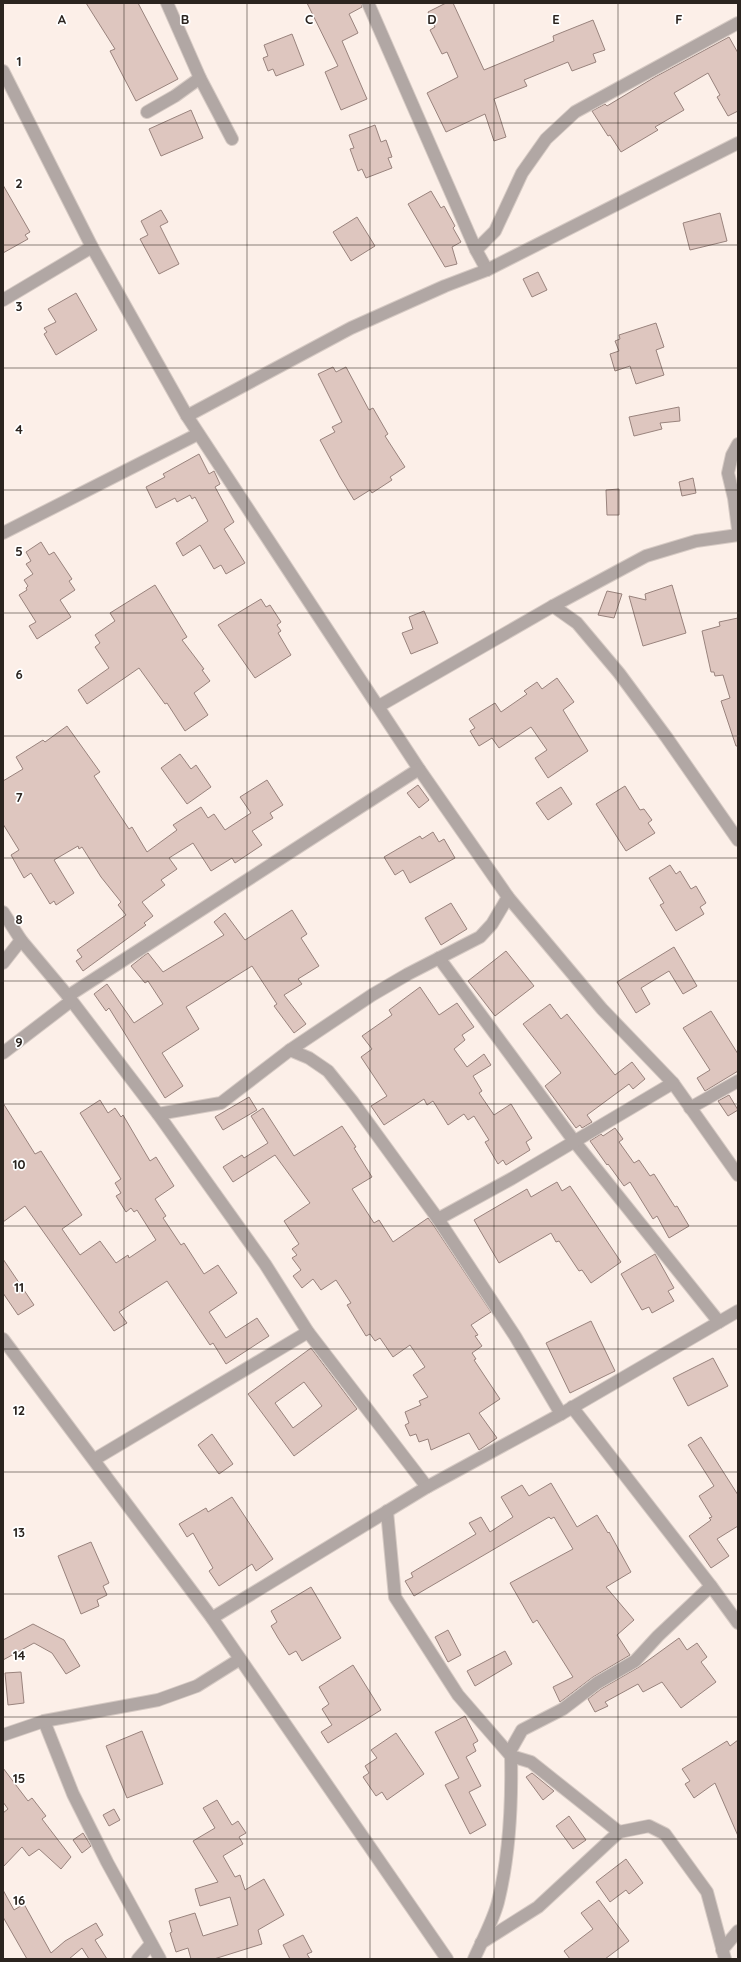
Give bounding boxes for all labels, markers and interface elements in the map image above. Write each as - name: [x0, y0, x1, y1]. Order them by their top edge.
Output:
- text: A: [58, 11, 67, 27]
- text: B: [181, 11, 189, 27]
- text: C: [305, 11, 313, 27]
- text: D: [427, 11, 437, 27]
- text: E: [552, 11, 560, 27]
- text: F: [675, 11, 683, 27]
- text: 1: [16, 53, 22, 69]
- text: 2: [15, 175, 23, 191]
- text: 3: [16, 298, 23, 314]
- text: 4: [15, 421, 23, 437]
- text: 5: [15, 543, 23, 559]
- text: 6: [15, 666, 23, 682]
- text: 7: [15, 789, 23, 805]
- text: 8: [15, 911, 23, 927]
- text: 9: [15, 1034, 23, 1050]
- text: 10: [12, 1156, 26, 1172]
- text: 11: [14, 1279, 24, 1295]
- text: 12: [13, 1402, 25, 1418]
- text: 13: [13, 1524, 25, 1540]
- text: 14: [13, 1647, 26, 1663]
- text: 15: [13, 1770, 25, 1786]
- text: 16: [13, 1892, 25, 1908]

